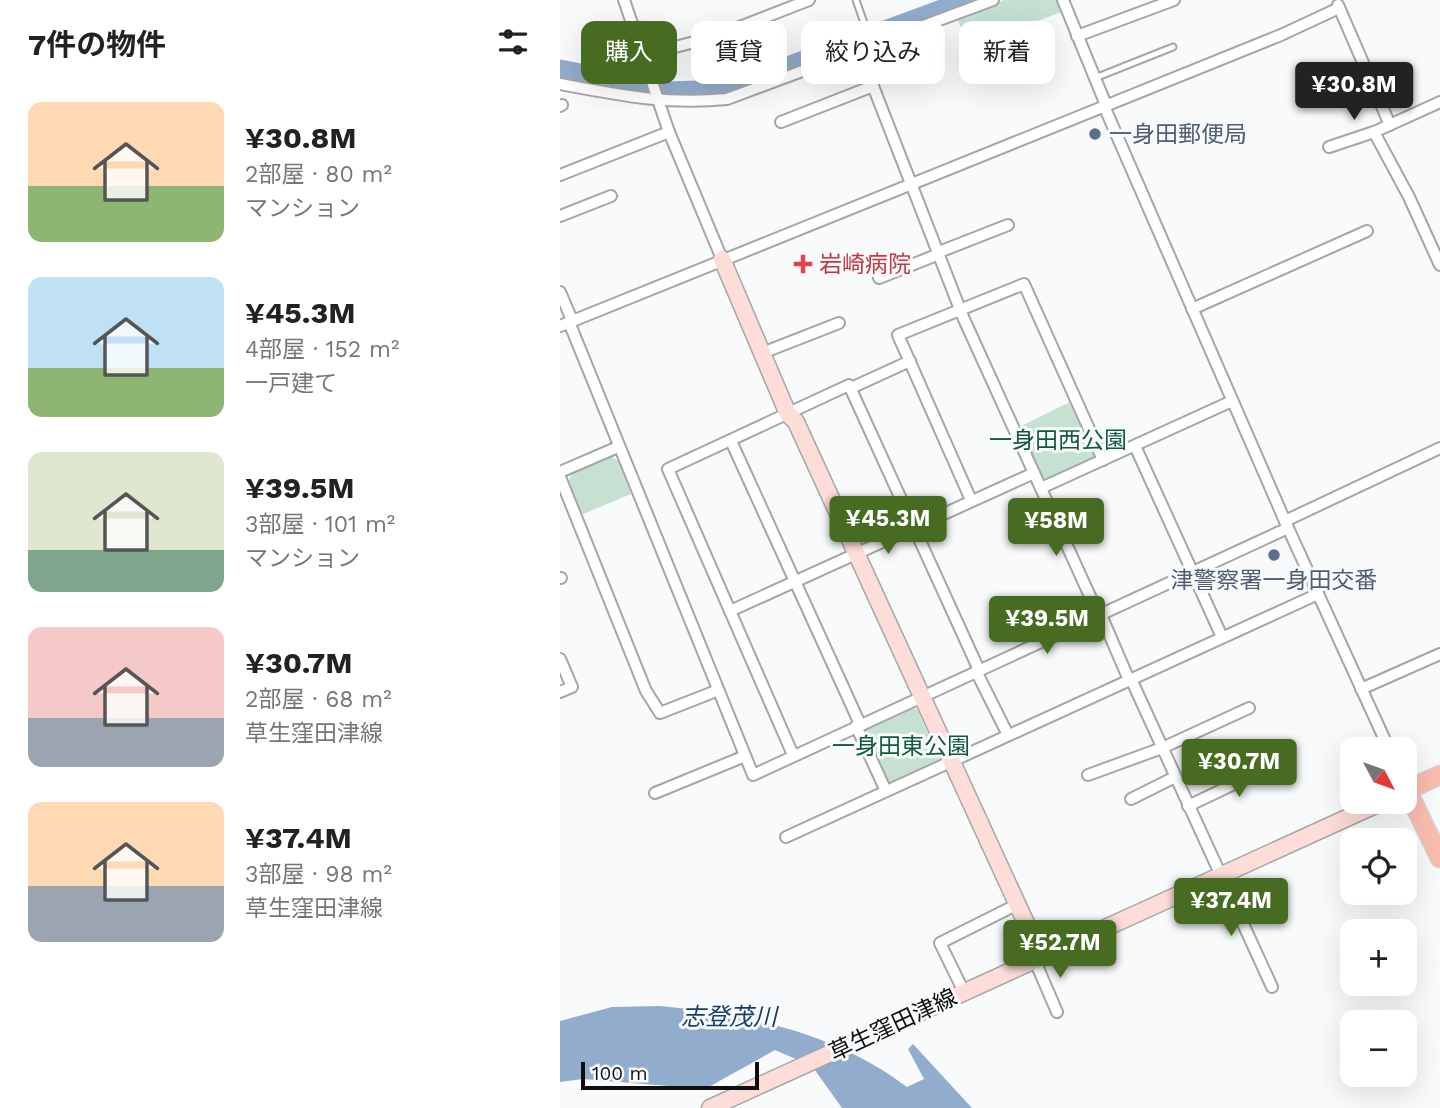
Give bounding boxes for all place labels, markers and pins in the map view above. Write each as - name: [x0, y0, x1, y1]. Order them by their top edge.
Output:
- pin: ¥30.8M: [1297, 62, 1411, 122]
- place label: 一身田郵便局: [1109, 121, 1247, 148]
- marker: 一身田郵便局: [1087, 126, 1103, 142]
- place label: 岩崎病院: [819, 251, 911, 278]
- marker: 岩崎病院: [793, 254, 813, 274]
- pin: ¥45.3M: [831, 496, 945, 556]
- pin: ¥58M: [1015, 498, 1097, 558]
- marker: 津警察署一身田交番: [1266, 547, 1282, 563]
- place label: 津警察署一身田交番: [1171, 567, 1378, 594]
- pin: ¥39.5M: [990, 596, 1104, 656]
- pin: ¥30.7M: [1182, 740, 1296, 799]
- pin: ¥37.4M: [1174, 878, 1288, 938]
- pin: ¥52.7M: [1003, 920, 1117, 980]

